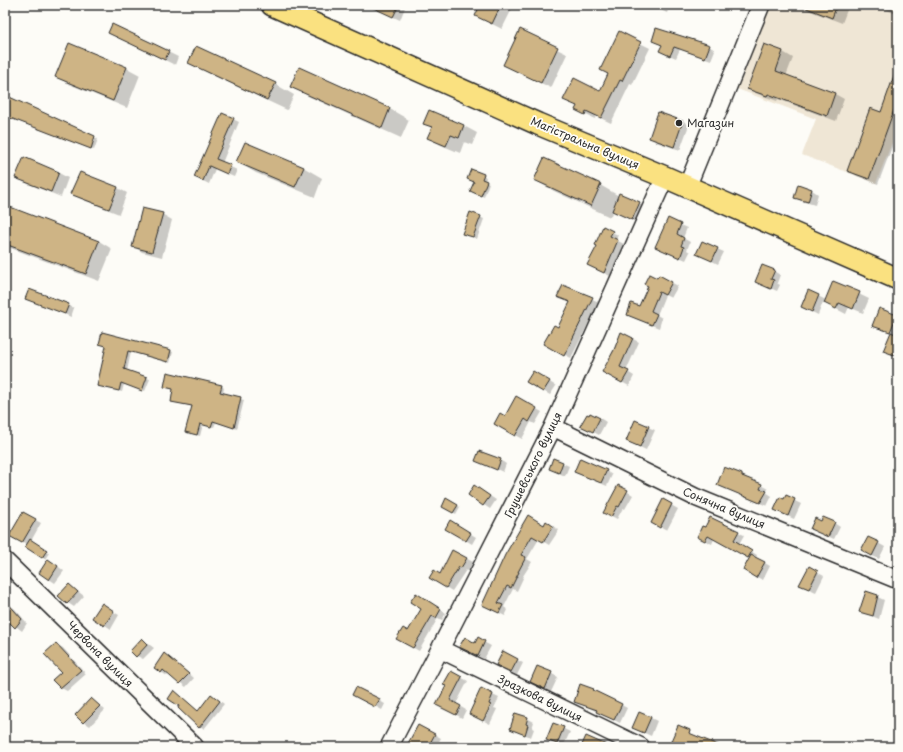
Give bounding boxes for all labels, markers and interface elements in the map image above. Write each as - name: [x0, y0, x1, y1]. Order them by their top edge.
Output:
- street label: Магістральна вулиця: [528, 112, 642, 173]
- place label: Магазин: [687, 114, 734, 131]
- marker: Магазин: [674, 118, 684, 128]
- street label: Грушевського вулиця: [500, 409, 566, 521]
- street label: Сонячна вулиця: [680, 482, 768, 533]
- street label: Червона вулиця: [63, 617, 137, 691]
- street label: Зразкова вулиця: [495, 670, 585, 725]

